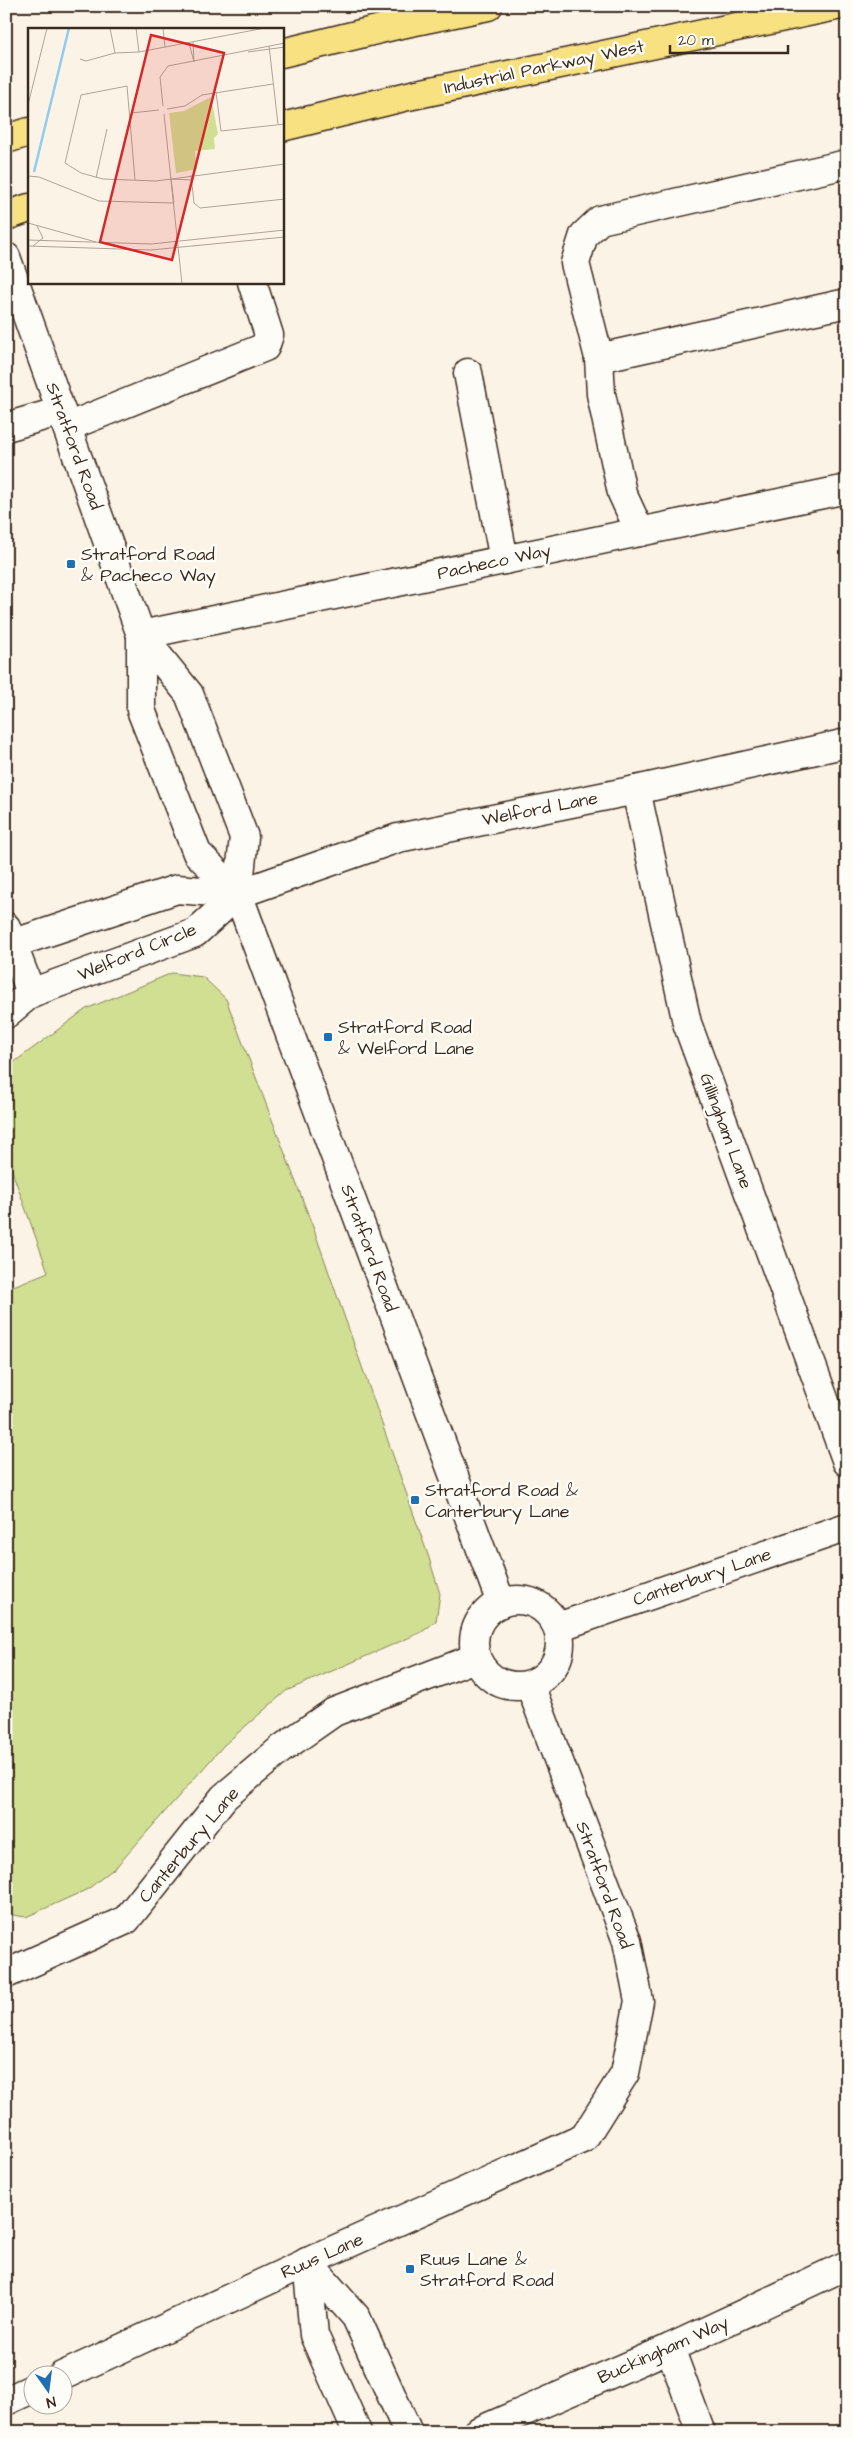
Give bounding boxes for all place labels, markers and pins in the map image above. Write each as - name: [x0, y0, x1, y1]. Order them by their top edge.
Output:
- place label: Stratford Road & Pacheco Way: [81, 542, 216, 589]
- marker: Stratford Road & Pacheco Way: [65, 558, 77, 570]
- place label: Stratford Road & Welford Lane: [338, 1015, 475, 1061]
- marker: Stratford Road & Welford Lane: [322, 1031, 334, 1043]
- place label: Stratford Road & Canterbury Lane: [425, 1478, 578, 1525]
- marker: Stratford Road & Canterbury Lane: [409, 1494, 421, 1506]
- place label: Ruus Lane & Stratford Road: [420, 2247, 554, 2293]
- marker: Ruus Lane & Stratford Road: [404, 2263, 416, 2275]

